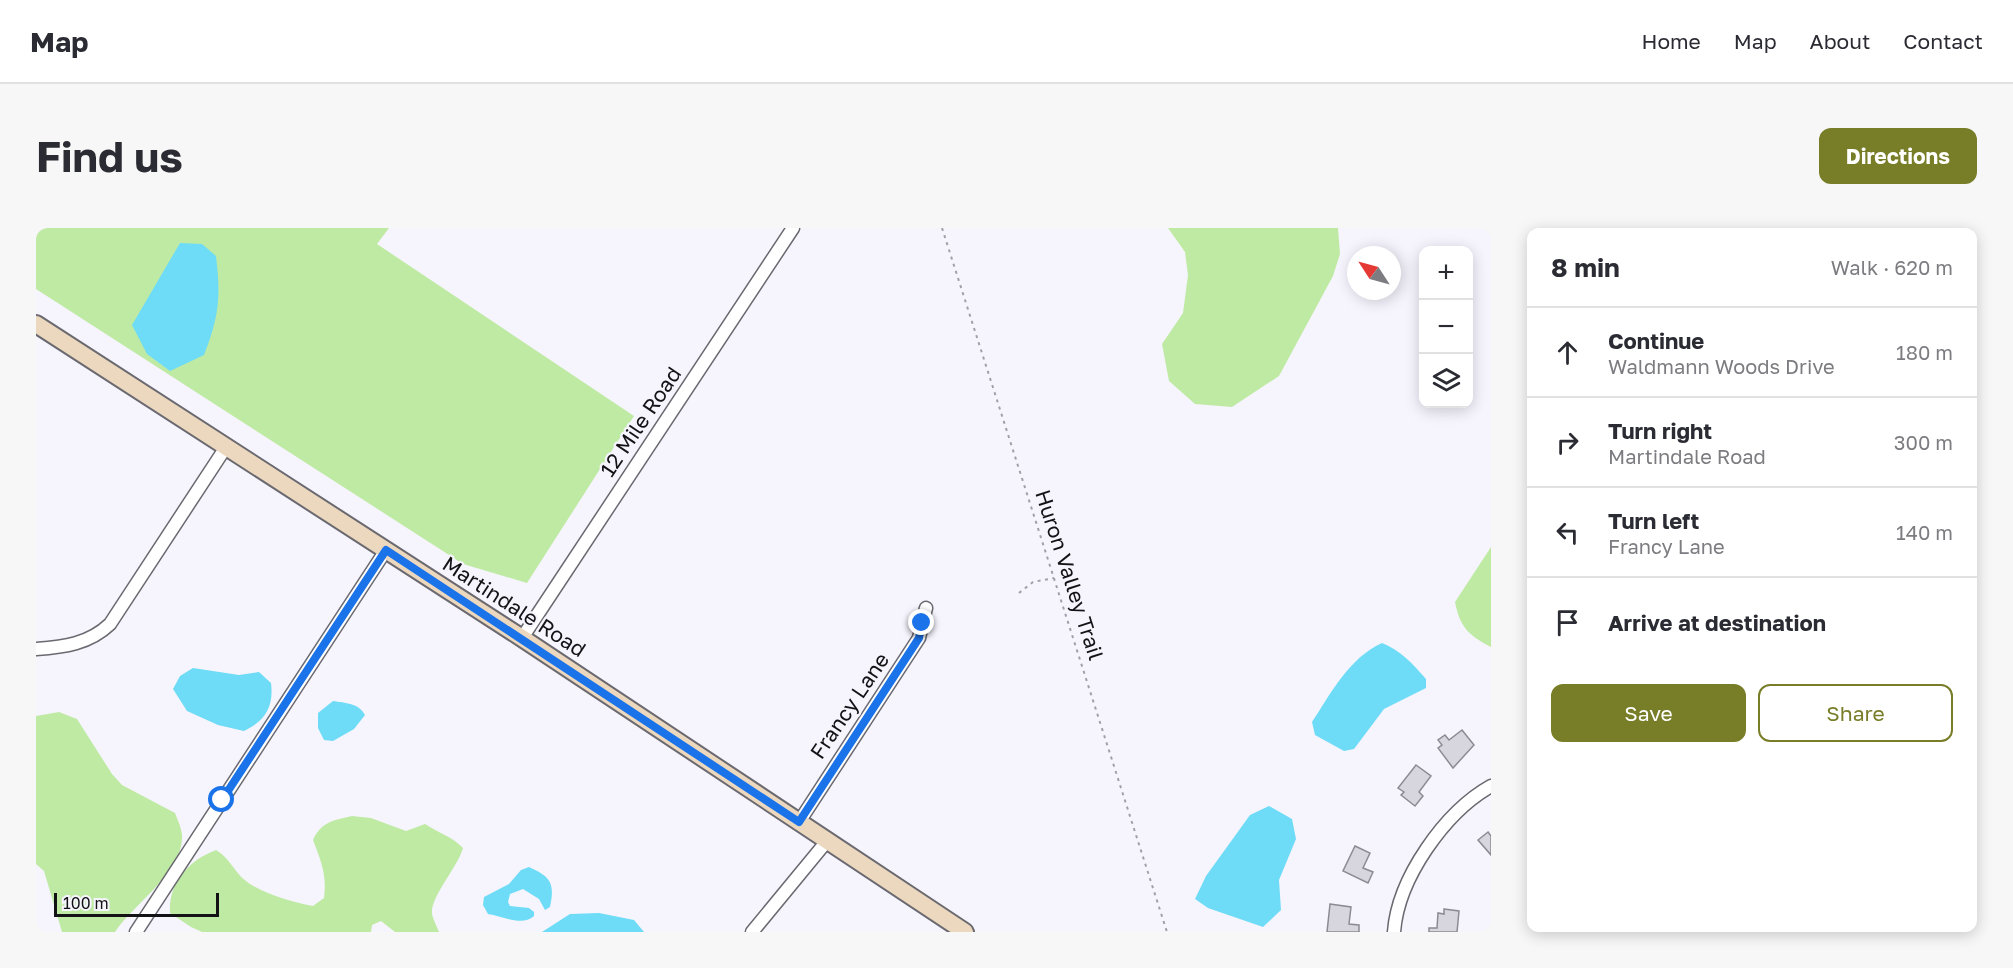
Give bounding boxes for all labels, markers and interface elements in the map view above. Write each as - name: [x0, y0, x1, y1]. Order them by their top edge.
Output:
- text: Map: [30, 25, 88, 58]
- text: Home: [1641, 28, 1701, 54]
- text: Map: [1734, 28, 1777, 54]
- text: About: [1810, 28, 1870, 54]
- text: Contact: [1903, 28, 1983, 54]
- button: Directions: [1819, 128, 1977, 184]
- text: Find us: [36, 131, 183, 181]
- north arrow: [1347, 246, 1401, 300]
- map controls: [1419, 246, 1473, 408]
- button: +: [1419, 246, 1473, 300]
- text: 8 min: [1551, 252, 1620, 283]
- text: Walk · 620 m: [1831, 255, 1953, 279]
- button: −: [1419, 300, 1473, 354]
- text: Continue: [1608, 327, 1704, 354]
- icon: ahead: [1551, 336, 1584, 369]
- text: 180 m: [1896, 340, 1953, 364]
- button: layers: [1419, 354, 1473, 408]
- text: Waldmann Woods Drive: [1608, 354, 1835, 378]
- street label: 12 Mile Road: [594, 362, 686, 481]
- text: Turn right: [1608, 417, 1712, 444]
- icon: right: [1551, 426, 1584, 459]
- text: 300 m: [1894, 430, 1953, 454]
- text: Martindale Road: [1608, 444, 1766, 468]
- street label: Huron Valley Trail: [1030, 486, 1110, 663]
- text: Turn left: [1608, 507, 1699, 534]
- icon: left: [1551, 516, 1584, 549]
- text: 140 m: [1896, 520, 1953, 544]
- text: Francy Lane: [1608, 534, 1725, 558]
- street label: Martindale Road: [438, 550, 591, 662]
- icon: arrive: [1551, 606, 1584, 639]
- route end: [908, 609, 934, 635]
- text: Arrive at destination: [1608, 609, 1826, 636]
- street label: Francy Lane: [804, 647, 894, 763]
- button: Save: [1551, 684, 1746, 742]
- button: Share: [1758, 684, 1953, 742]
- route start: [208, 786, 234, 812]
- scale bar: [54, 890, 219, 918]
- text: 100 m: [63, 893, 109, 913]

